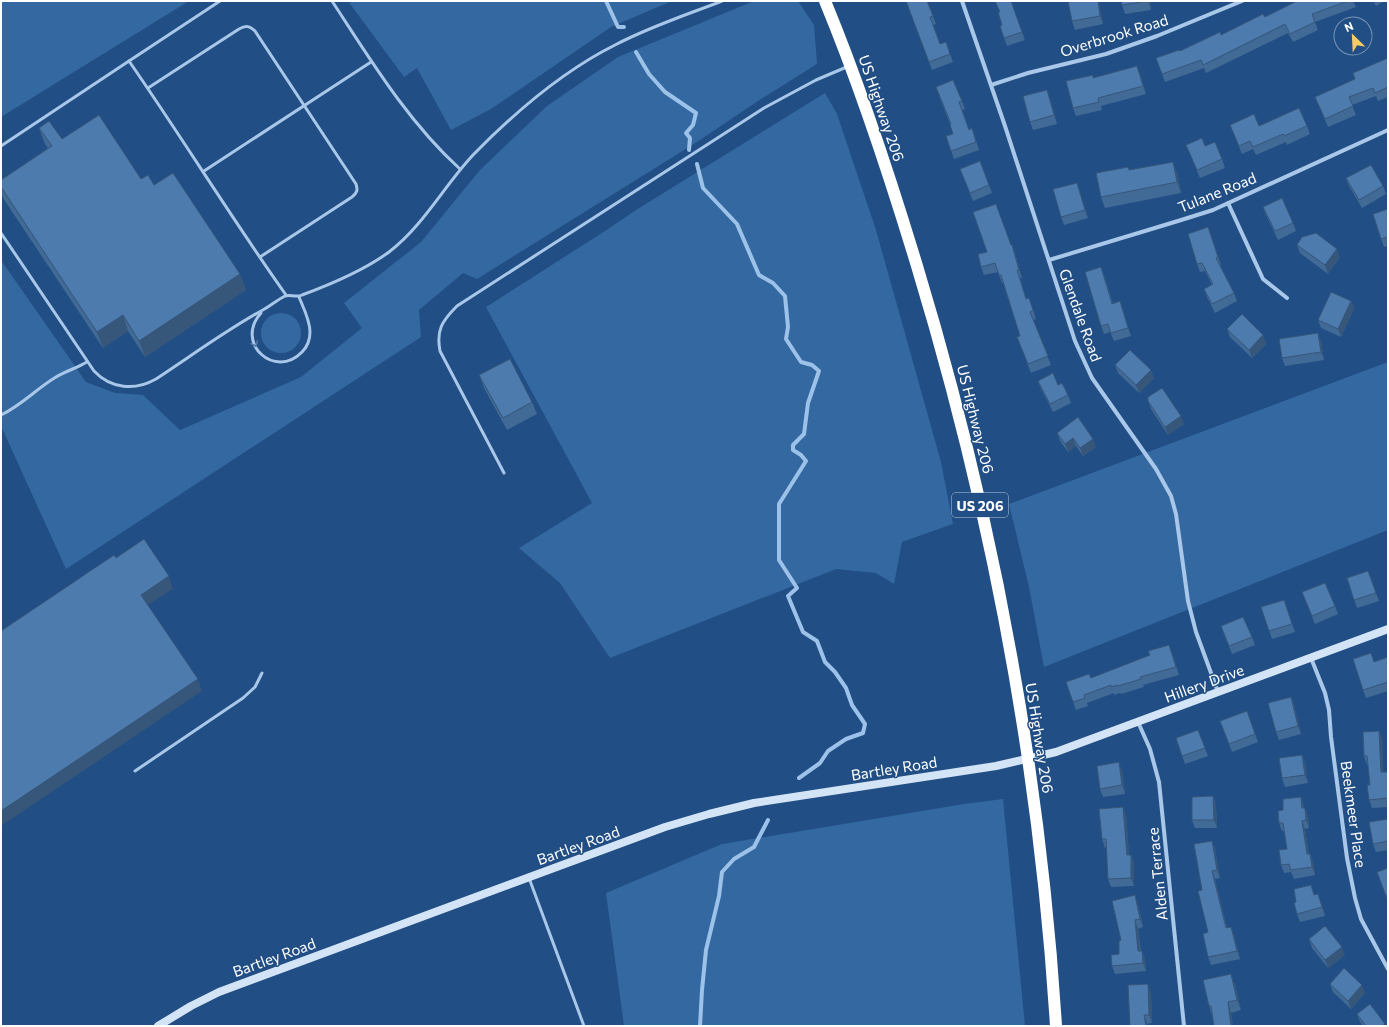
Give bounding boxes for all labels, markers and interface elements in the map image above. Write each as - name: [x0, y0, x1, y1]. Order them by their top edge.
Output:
- street label: Overbrook Road: [1058, 10, 1170, 60]
- north arrow: [1333, 16, 1373, 56]
- text: N: [1342, 19, 1355, 34]
- street label: US Highway 206: [855, 52, 909, 164]
- street label: Tulane Road: [1175, 168, 1259, 216]
- street label: Glendale Road: [1056, 266, 1106, 364]
- one-way arrow: [250, 340, 258, 348]
- street label: US Highway 206: [954, 363, 998, 475]
- road number: US 206: [952, 493, 1008, 517]
- street label: Hillery Drive: [1162, 660, 1246, 706]
- street label: US Highway 206: [1022, 681, 1058, 795]
- street label: Bartley Road: [850, 752, 938, 784]
- street label: Beekmeer Place: [1338, 759, 1370, 869]
- street label: Bartley Road: [534, 822, 622, 868]
- street label: Alden Terrace: [1143, 826, 1171, 921]
- street label: Bartley Road: [230, 934, 318, 980]

